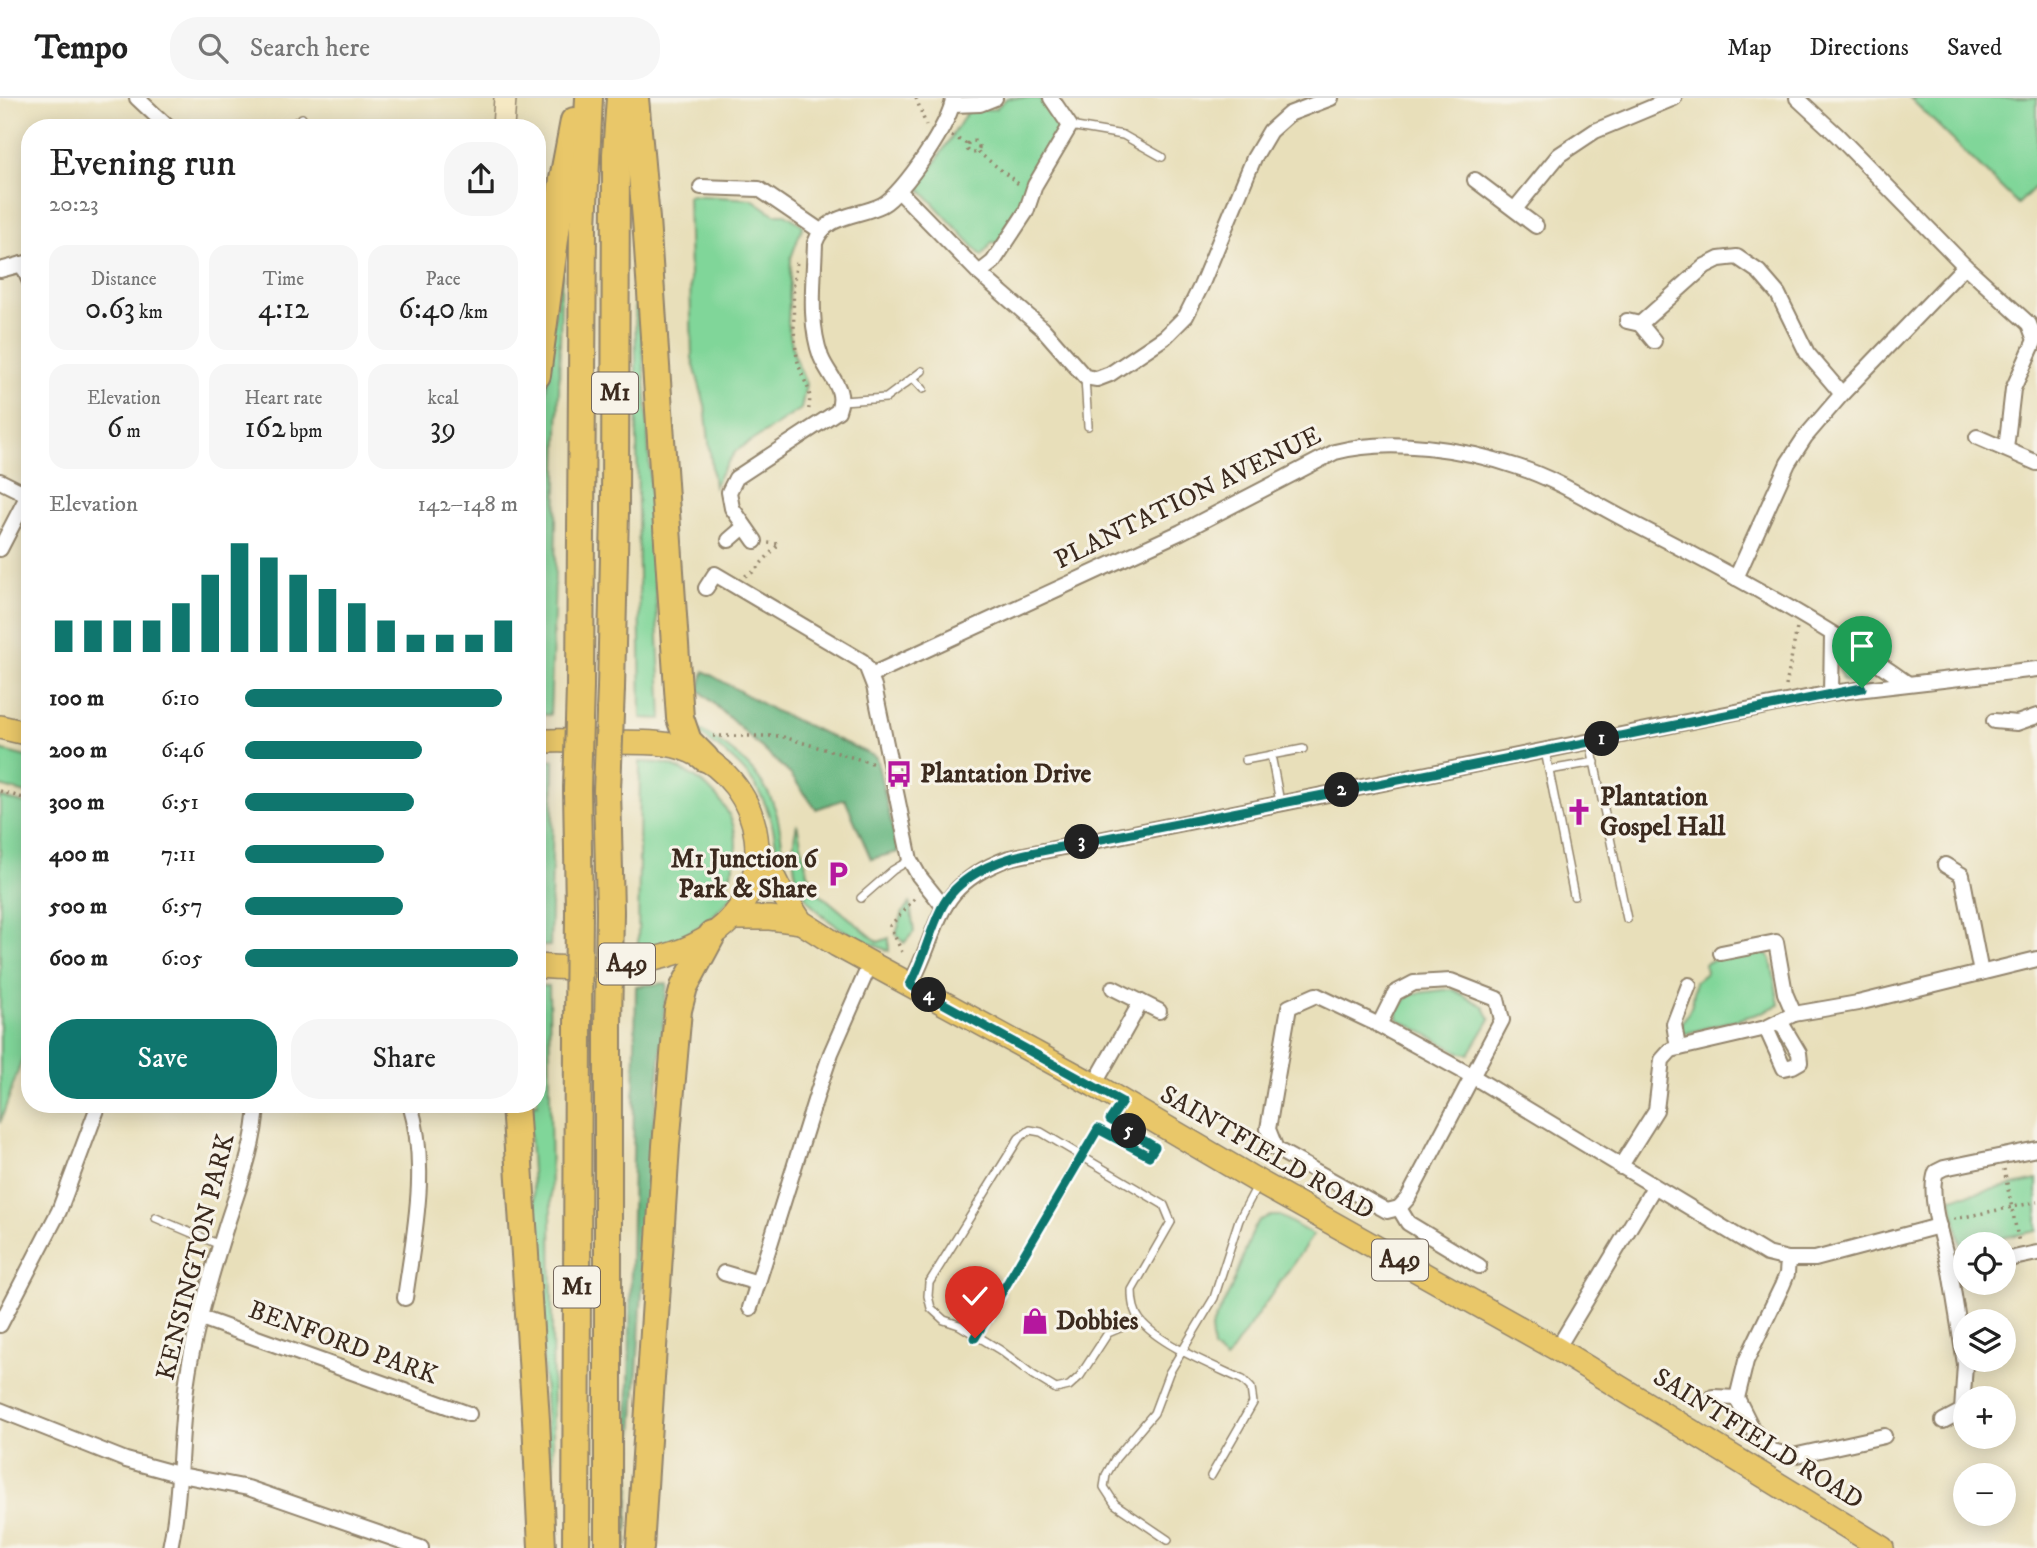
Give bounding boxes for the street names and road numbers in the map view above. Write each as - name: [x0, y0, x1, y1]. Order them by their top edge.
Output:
- road number: M1: [592, 372, 638, 414]
- street label: PLANTATION AVENUE: [1049, 419, 1327, 577]
- road number: A49: [599, 944, 655, 984]
- street label: SAINTFIELD ROAD: [1154, 1078, 1380, 1228]
- street label: KENSINGTON PARK: [149, 1130, 243, 1384]
- road number: A49: [1372, 1240, 1428, 1280]
- road number: M1: [554, 1266, 600, 1308]
- street label: BENFORD PARK: [244, 1293, 443, 1393]
- street label: SAINTFIELD ROAD: [1647, 1361, 1869, 1517]

